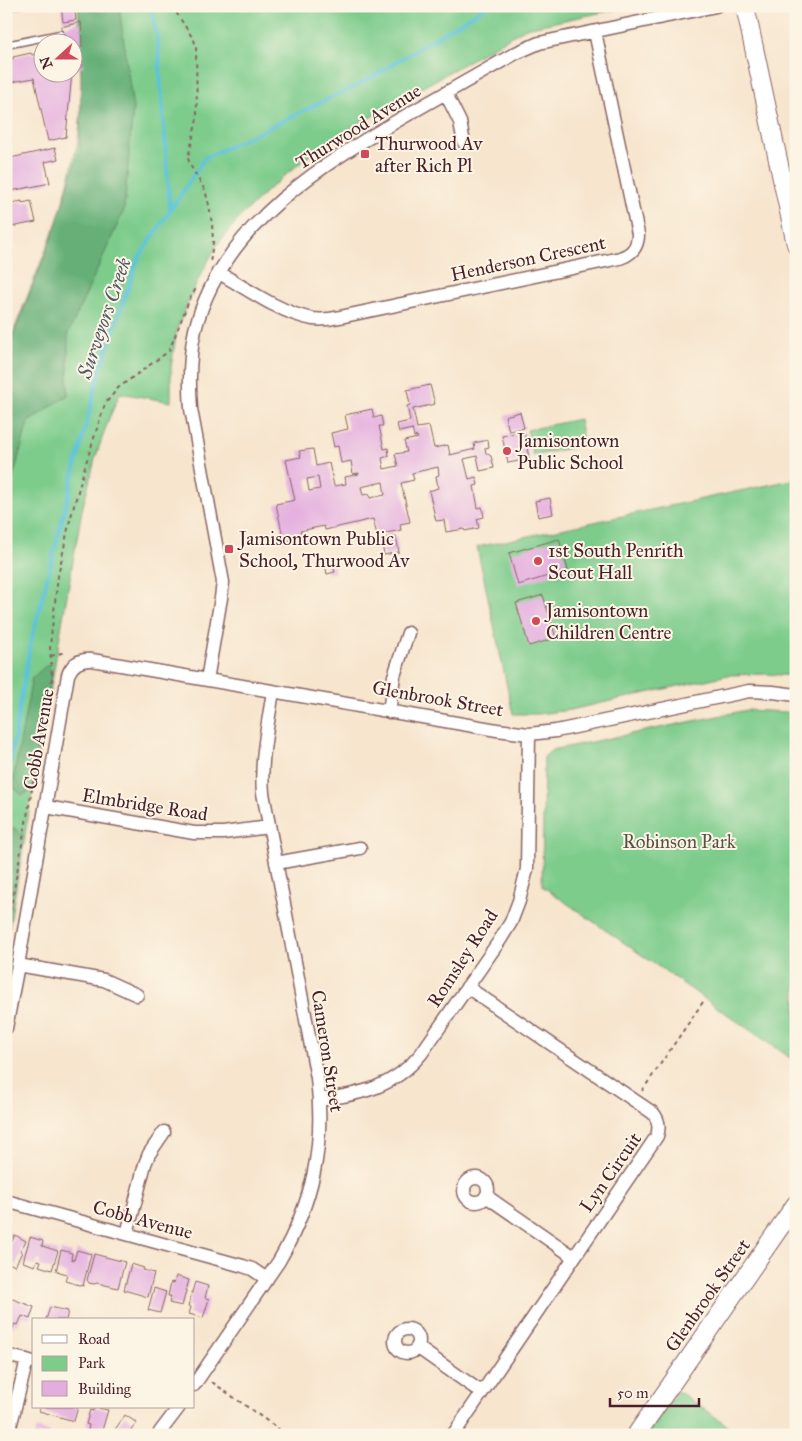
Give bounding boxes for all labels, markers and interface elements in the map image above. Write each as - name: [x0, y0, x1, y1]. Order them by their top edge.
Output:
- north arrow: [32, 32, 82, 82]
- text: N: [36, 54, 56, 71]
- street label: Thurwood Avenue: [291, 79, 425, 174]
- place label: Thurwood Av after Rich Pl: [375, 132, 483, 177]
- marker: Thurwood Av after Rich Pl: [359, 148, 371, 160]
- street label: Henderson Crescent: [449, 231, 608, 286]
- water label: Surveyors Creek: [72, 254, 136, 383]
- place label: Jamisontown Public School: [515, 429, 624, 474]
- marker: Jamisontown Public School: [501, 445, 513, 457]
- place label: Jamisontown Public School, Thurwood Av: [237, 527, 410, 572]
- place label: 1st South Penrith Scout Hall: [548, 539, 684, 584]
- marker: Jamisontown Public School, Thurwood Av: [223, 543, 235, 555]
- marker: 1st South Penrith Scout Hall: [532, 555, 544, 567]
- place label: Jamisontown Children Centre: [544, 599, 671, 644]
- marker: Jamisontown Children Centre: [530, 615, 542, 627]
- street label: Glenbrook Street: [371, 676, 506, 721]
- street label: Cobb Avenue: [18, 687, 59, 791]
- street label: Elmbridge Road: [80, 783, 210, 827]
- park label: Robinson Park: [623, 830, 736, 853]
- street label: Romsley Road: [422, 905, 503, 1012]
- street label: Cameron Street: [307, 988, 349, 1114]
- street label: Lyn Circuit: [575, 1128, 646, 1217]
- street label: Cobb Avenue: [91, 1195, 195, 1244]
- street label: Glenbrook Street: [660, 1234, 755, 1356]
- legend: [32, 1318, 195, 1408]
- text: Road: [78, 1330, 110, 1348]
- text: Park: [78, 1354, 105, 1372]
- scale bar: [610, 1376, 698, 1408]
- text: Building: [78, 1380, 132, 1398]
- text: 50 m: [617, 1384, 649, 1402]

